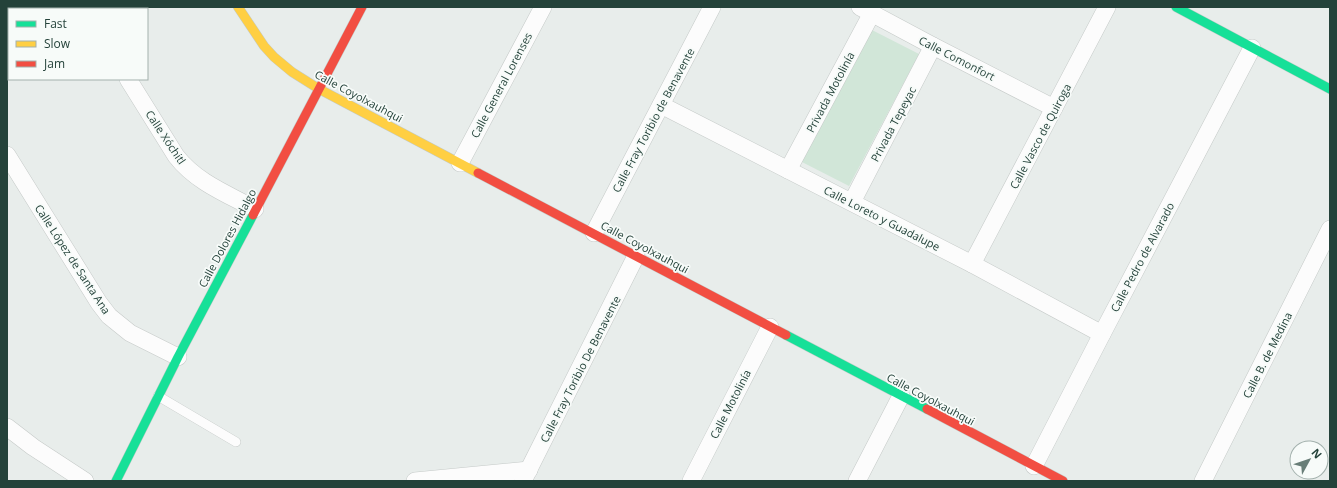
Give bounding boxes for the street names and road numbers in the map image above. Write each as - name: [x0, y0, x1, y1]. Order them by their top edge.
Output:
- street label: Calle General Lorenses: [467, 30, 535, 140]
- street label: Calle Comonfort: [916, 32, 998, 84]
- street label: Calle Fray Toribio de Benavente: [608, 45, 698, 195]
- street label: Privada Motolinía: [802, 49, 858, 135]
- street label: Calle Coyolxauhqui: [312, 66, 406, 126]
- street label: Calle Vasco de Quiroga: [1006, 81, 1074, 191]
- street label: Privada Tepeyac: [867, 84, 919, 164]
- street label: Calle Xóchitl: [142, 107, 190, 167]
- street label: Calle Loreto y Guadalupe: [821, 182, 943, 254]
- street label: Calle Dolores Hidalgo: [195, 186, 260, 290]
- street label: Calle Pedro de Alvarado: [1107, 199, 1177, 314]
- street label: Calle López de Santa Ana: [32, 201, 114, 317]
- street label: Calle Coyolxauhqui: [598, 217, 692, 277]
- street label: Calle Fray Toribio De Benavente: [536, 293, 624, 445]
- street label: Calle B. de Medina: [1239, 309, 1295, 401]
- street label: Calle Motolinía: [706, 367, 754, 441]
- street label: Calle Coyolxauhqui: [884, 369, 978, 429]

